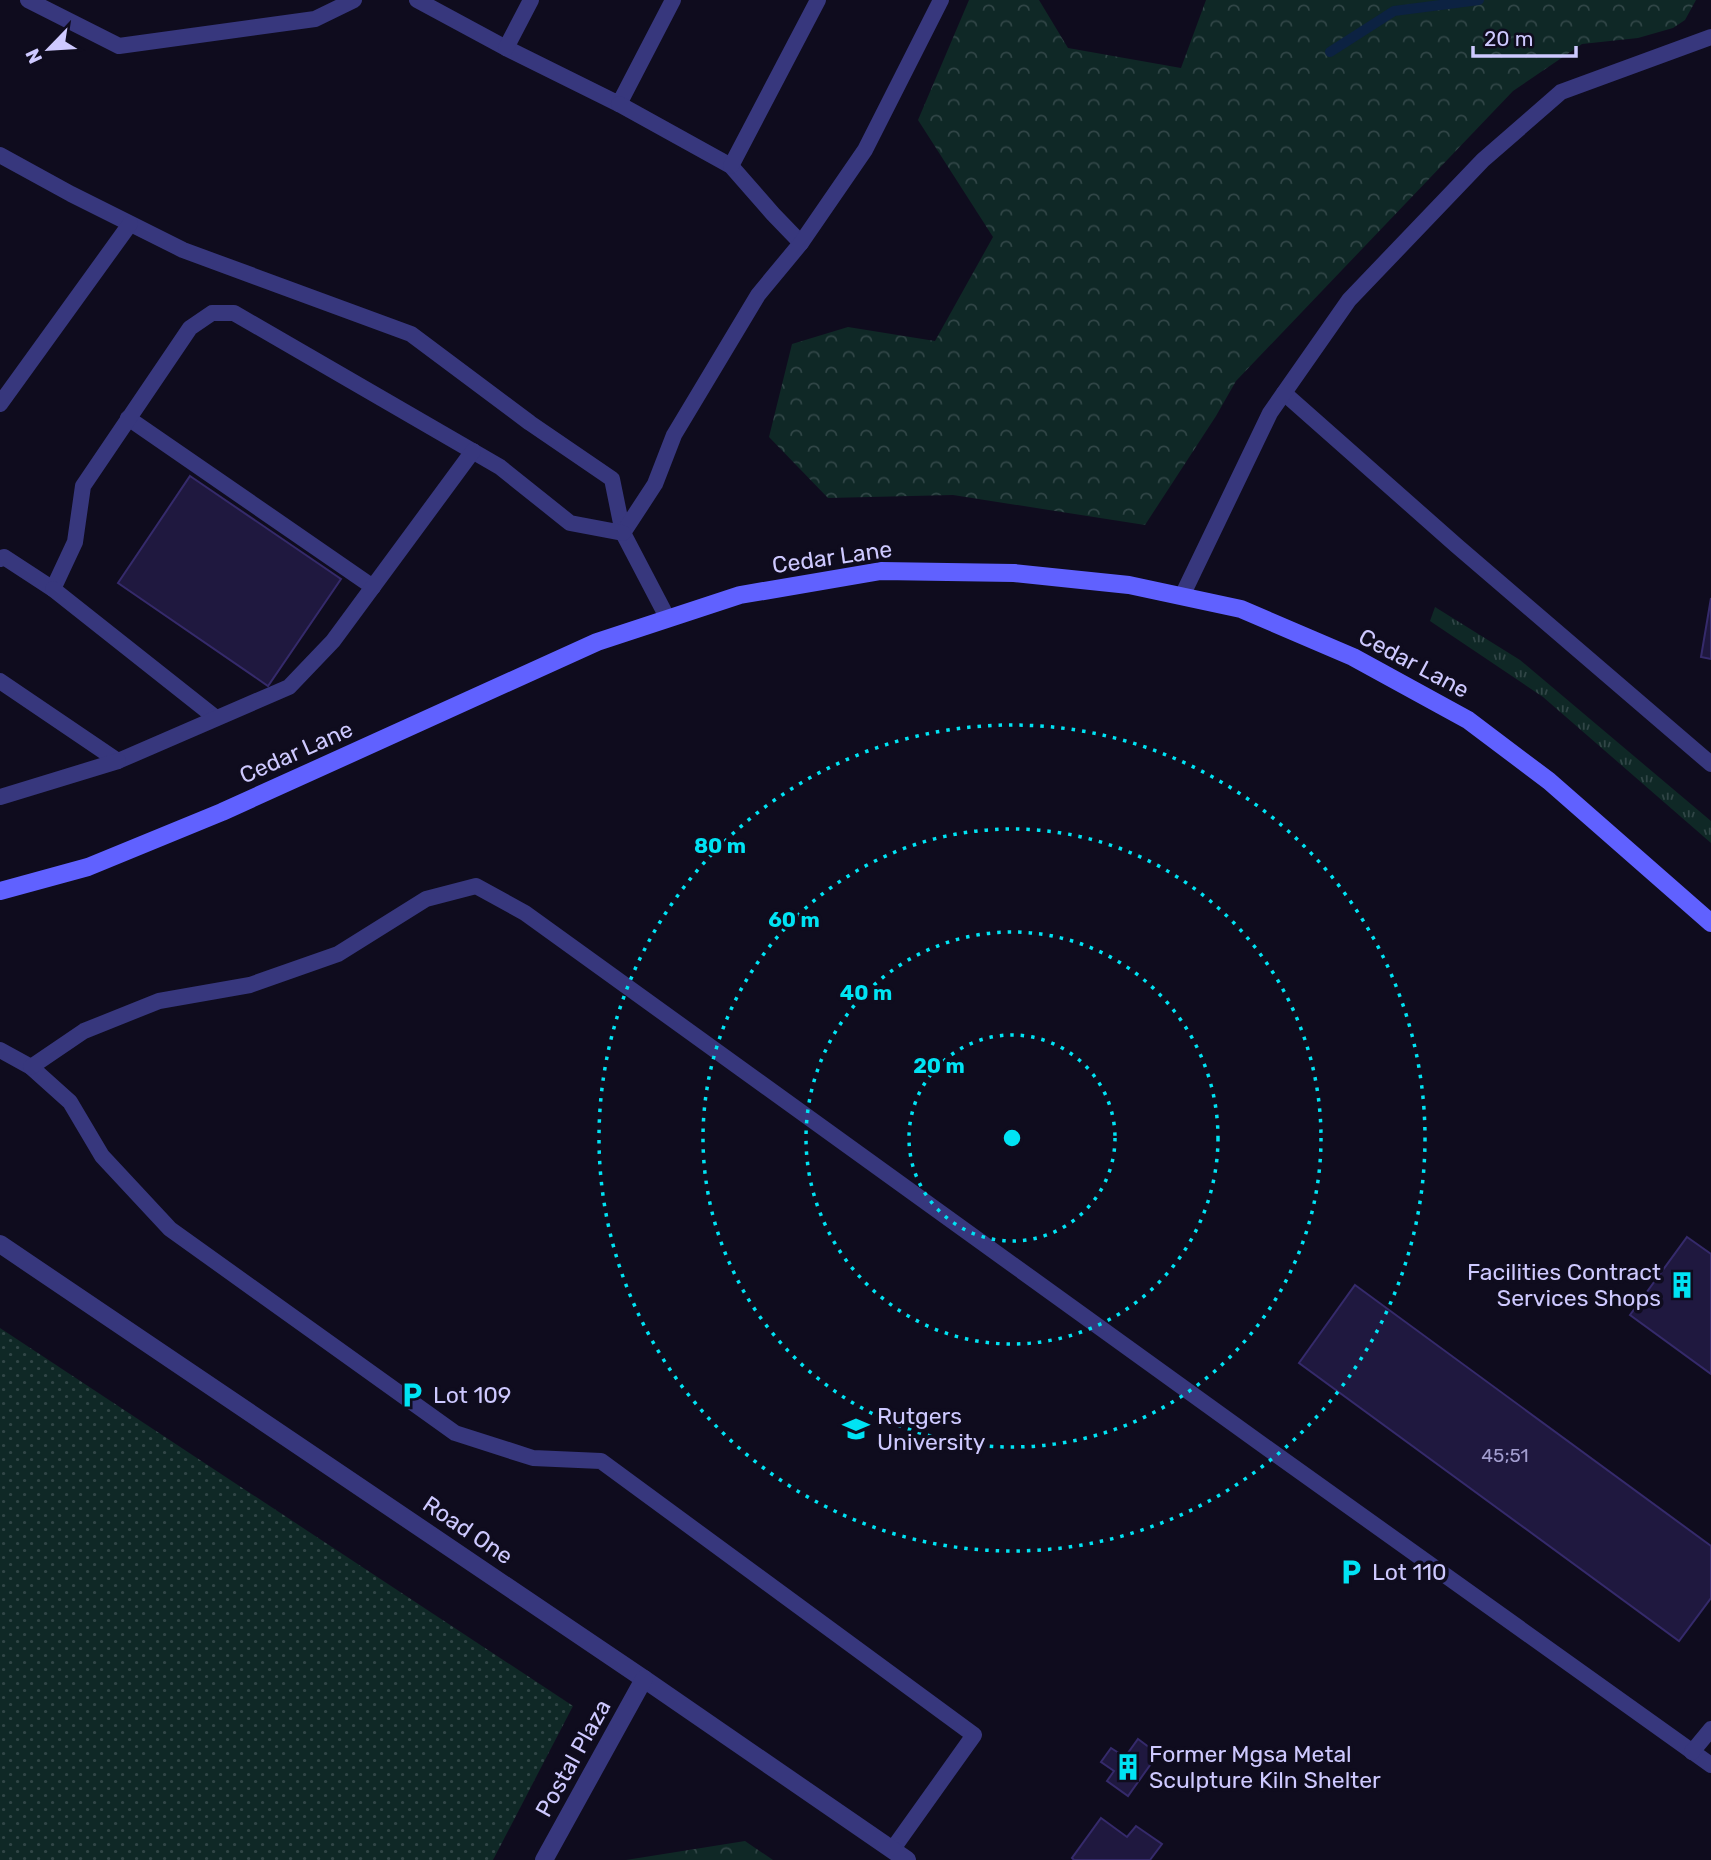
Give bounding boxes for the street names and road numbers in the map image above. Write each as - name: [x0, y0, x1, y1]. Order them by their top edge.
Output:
- street label: Cedar Lane: [770, 535, 894, 579]
- street label: Cedar Lane: [1354, 622, 1474, 704]
- street label: Cedar Lane: [235, 715, 357, 789]
- street label: Road One: [418, 1490, 518, 1570]
- street label: Postal Plaza: [529, 1694, 617, 1822]

